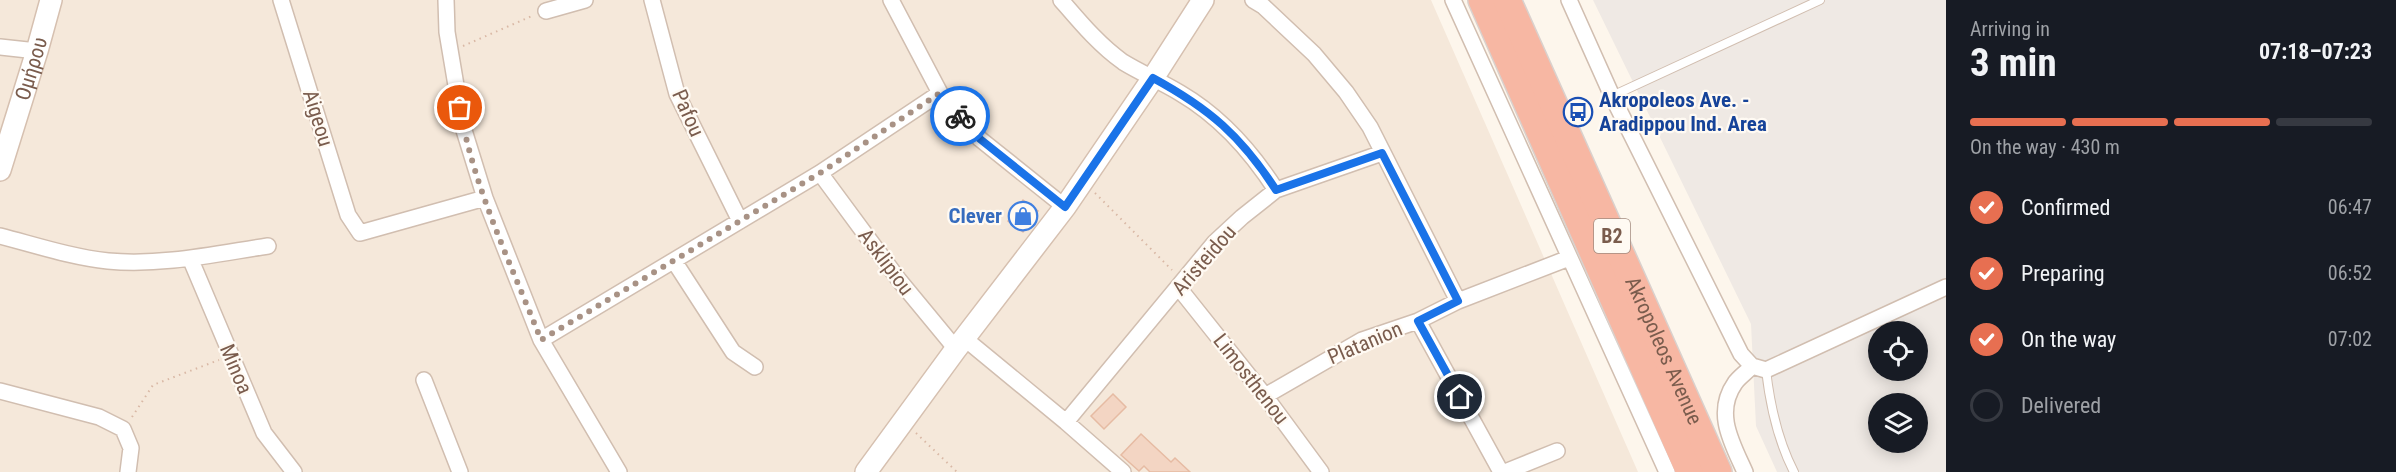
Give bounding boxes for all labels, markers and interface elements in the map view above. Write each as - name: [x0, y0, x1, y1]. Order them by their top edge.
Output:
- text: Arriving in: [1970, 17, 2050, 41]
- street label: Ομήρου: [10, 35, 52, 103]
- text: 07:18–07:23: [2259, 39, 2372, 64]
- text: 3 min: [1970, 40, 2057, 86]
- pin: [434, 82, 485, 133]
- street label: Pafou: [667, 86, 709, 140]
- courier: [930, 86, 990, 146]
- street label: Aigeou: [298, 87, 338, 149]
- place label: Akropoleos Ave. - Aradippou Ind. Area: [1599, 88, 1767, 136]
- icon: bag: [443, 91, 476, 124]
- bus stop icon: Akropoleos Ave. - Aradippou Ind. Area: [1562, 96, 1594, 128]
- icon: bike: [944, 100, 977, 133]
- text: On the way · 430 m: [1970, 135, 2120, 159]
- icon: check: [1970, 191, 2003, 224]
- text: Confirmed: [2021, 195, 2110, 220]
- text: 06:47: [2328, 195, 2372, 219]
- shop icon: Clever: [1007, 200, 1039, 232]
- place label: Clever: [949, 204, 1002, 228]
- road number: B2: [1594, 219, 1630, 253]
- street label: Aristeidou: [1167, 220, 1241, 300]
- street label: Asklipiou: [853, 224, 919, 300]
- icon: check: [1970, 257, 2003, 290]
- text: Preparing: [2021, 261, 2105, 286]
- text: 06:52: [2328, 261, 2372, 285]
- street label: Akropoleos Avenue: [1620, 273, 1707, 428]
- street label: Platanion: [1324, 317, 1406, 369]
- map controls: [1868, 321, 1928, 453]
- button: locate: [1868, 321, 1928, 381]
- icon: check: [1970, 323, 2003, 356]
- text: On the way: [2021, 327, 2116, 352]
- text: 07:02: [2328, 327, 2372, 351]
- street label: Limosthenou: [1208, 329, 1294, 429]
- street label: Minoa: [215, 341, 257, 397]
- pin: [1434, 371, 1485, 422]
- icon: home: [1443, 380, 1476, 413]
- button: layers: [1868, 393, 1928, 453]
- text: Delivered: [2021, 393, 2101, 418]

